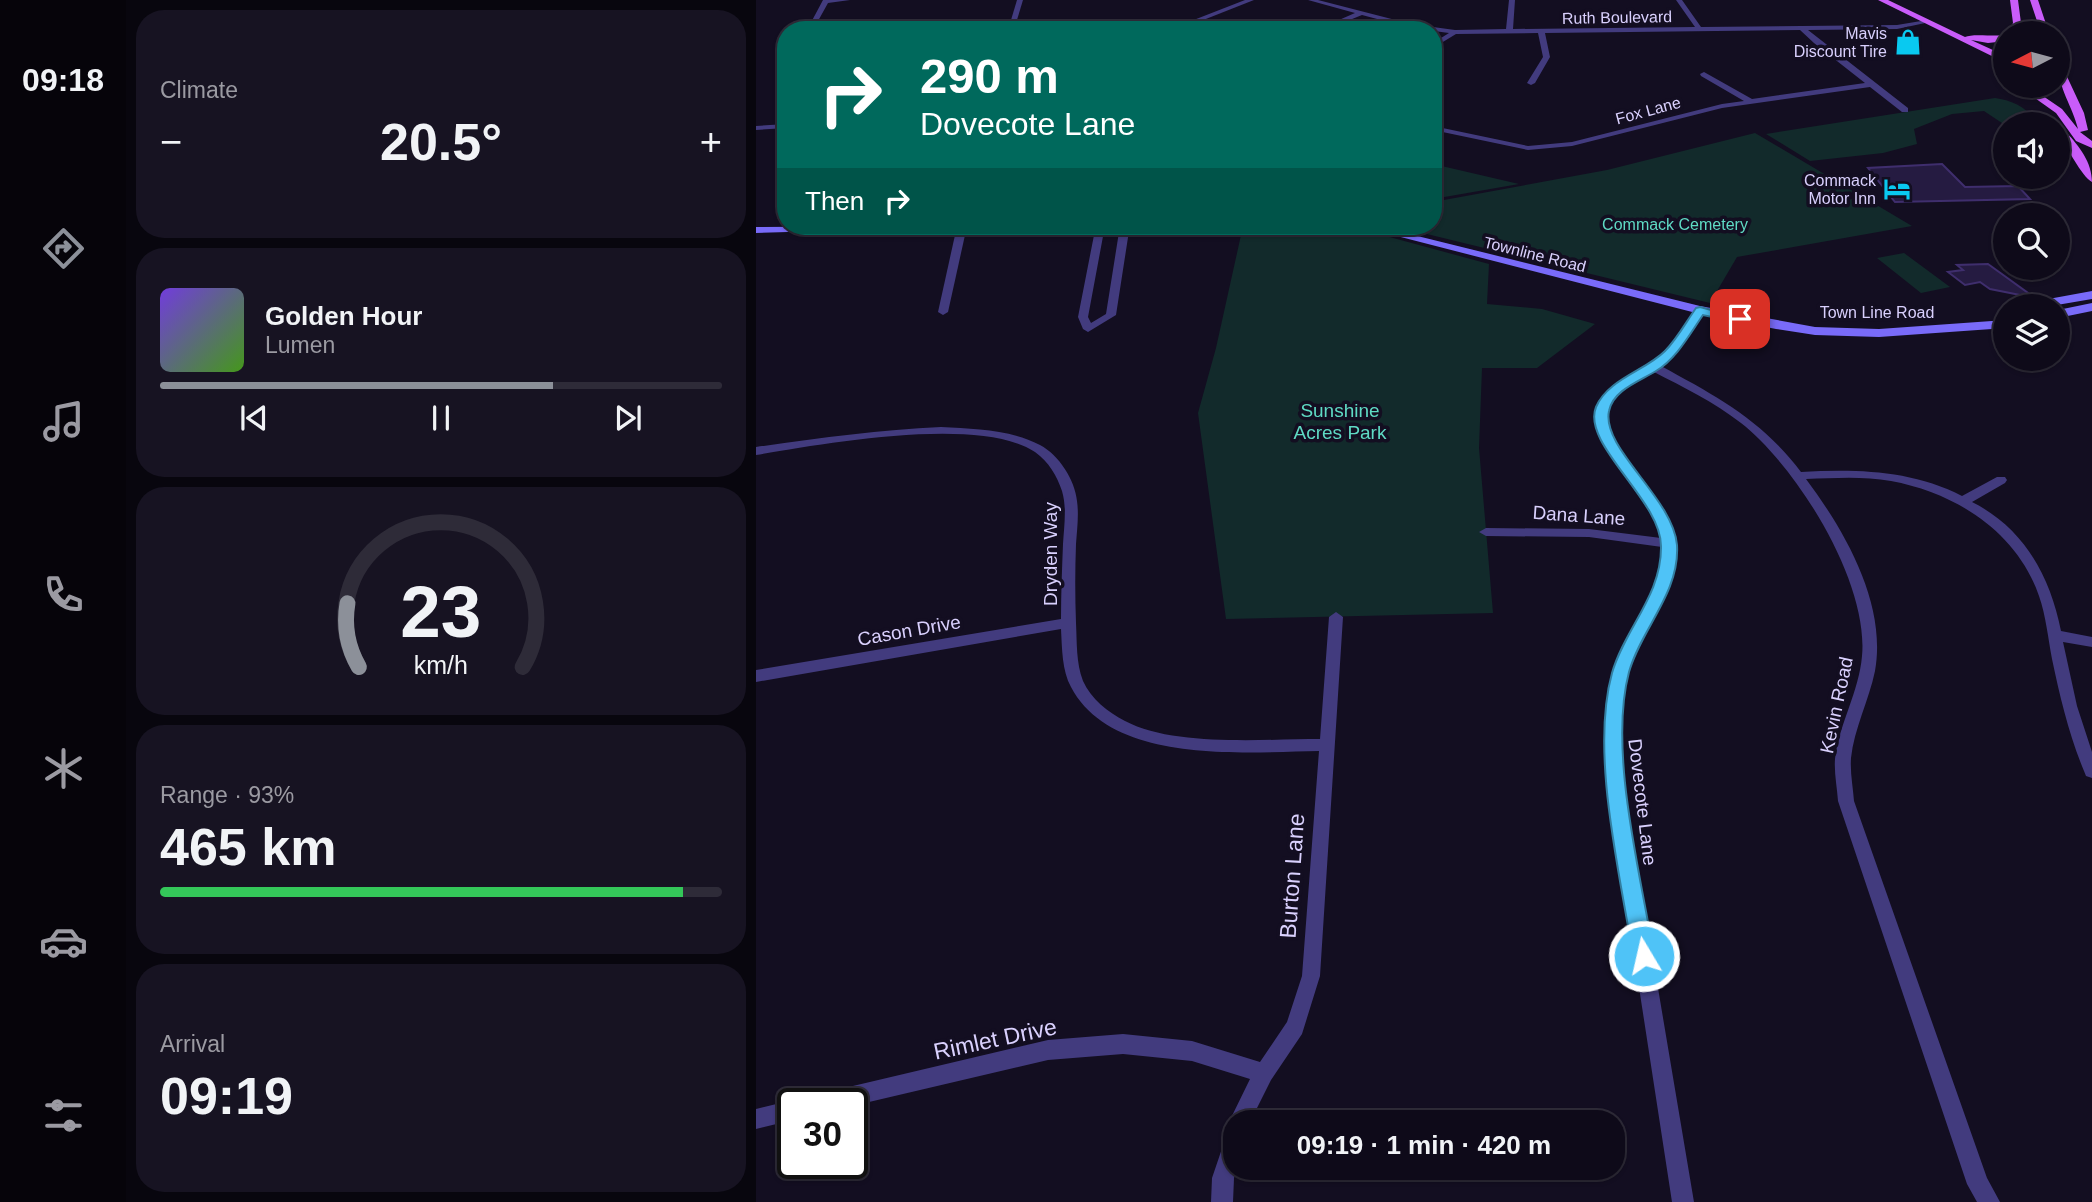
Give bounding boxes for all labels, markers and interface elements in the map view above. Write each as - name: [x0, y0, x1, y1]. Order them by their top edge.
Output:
- street label: Ruth Boulevard: [1562, 8, 1672, 27]
- north arrow: [1993, 21, 2070, 98]
- map controls: [1993, 21, 2070, 371]
- place label: Mavis Discount Tire: [1794, 25, 1887, 60]
- shop icon: Mavis Discount Tire: [1893, 27, 1923, 57]
- icon: right: [805, 49, 896, 140]
- text: 290 m: [920, 49, 1059, 103]
- text: 09:18: [22, 62, 104, 98]
- text: Climate: [160, 77, 238, 103]
- street label: Fox Lane: [1614, 94, 1683, 127]
- text: Dovecote Lane: [920, 106, 1135, 142]
- button: sound: [1993, 112, 2070, 189]
- text: 20.5°: [380, 113, 502, 171]
- text: −: [160, 121, 182, 163]
- text: +: [700, 121, 722, 163]
- place label: Commack Motor Inn: [1804, 172, 1877, 207]
- hotel icon: Commack Motor Inn: [1882, 174, 1912, 204]
- icon: right: [878, 182, 916, 220]
- text: Then: [805, 186, 864, 216]
- button: search: [1993, 203, 2070, 280]
- park label: Commack Cemetery: [1602, 216, 1748, 233]
- icon: directions: [39, 224, 88, 273]
- street label: Townline Road: [1482, 234, 1588, 275]
- pin: [1710, 289, 1770, 349]
- button: layers: [1993, 294, 2070, 371]
- icon: arrive: [1721, 300, 1759, 338]
- text: Golden Hour: [265, 301, 422, 331]
- street label: Town Line Road: [1820, 304, 1934, 321]
- text: Lumen: [265, 332, 335, 358]
- icon: music: [39, 397, 88, 446]
- icon: previous: [235, 399, 273, 437]
- icon: pause: [422, 399, 460, 437]
- icon: next: [609, 399, 647, 437]
- park label: Sunshine Acres Park: [1294, 400, 1387, 443]
- street label: Dryden Way: [1040, 502, 1061, 606]
- street label: Dana Lane: [1532, 502, 1626, 529]
- icon: phone: [39, 570, 88, 619]
- text: 23: [401, 571, 481, 652]
- street label: Cason Drive: [856, 611, 962, 650]
- text: km/h: [414, 651, 468, 679]
- street label: Kevin Road: [1816, 655, 1857, 755]
- street label: Dovecote Lane: [1624, 737, 1661, 867]
- icon: climate: [39, 744, 88, 793]
- text: Range · 93%: [160, 782, 294, 808]
- street label: Burton Lane: [1275, 813, 1309, 939]
- text: 465 km: [160, 818, 336, 876]
- icon: car: [39, 917, 88, 966]
- position arrow: [1607, 919, 1681, 993]
- street label: Rimlet Drive: [931, 1013, 1059, 1065]
- text: Arrival: [160, 1031, 225, 1057]
- text: 09:19: [160, 1067, 293, 1125]
- speed limit sign: 30: [777, 1088, 868, 1179]
- icon: filters: [39, 1091, 88, 1140]
- text: 09:19 · 1 min · 420 m: [1297, 1130, 1551, 1160]

